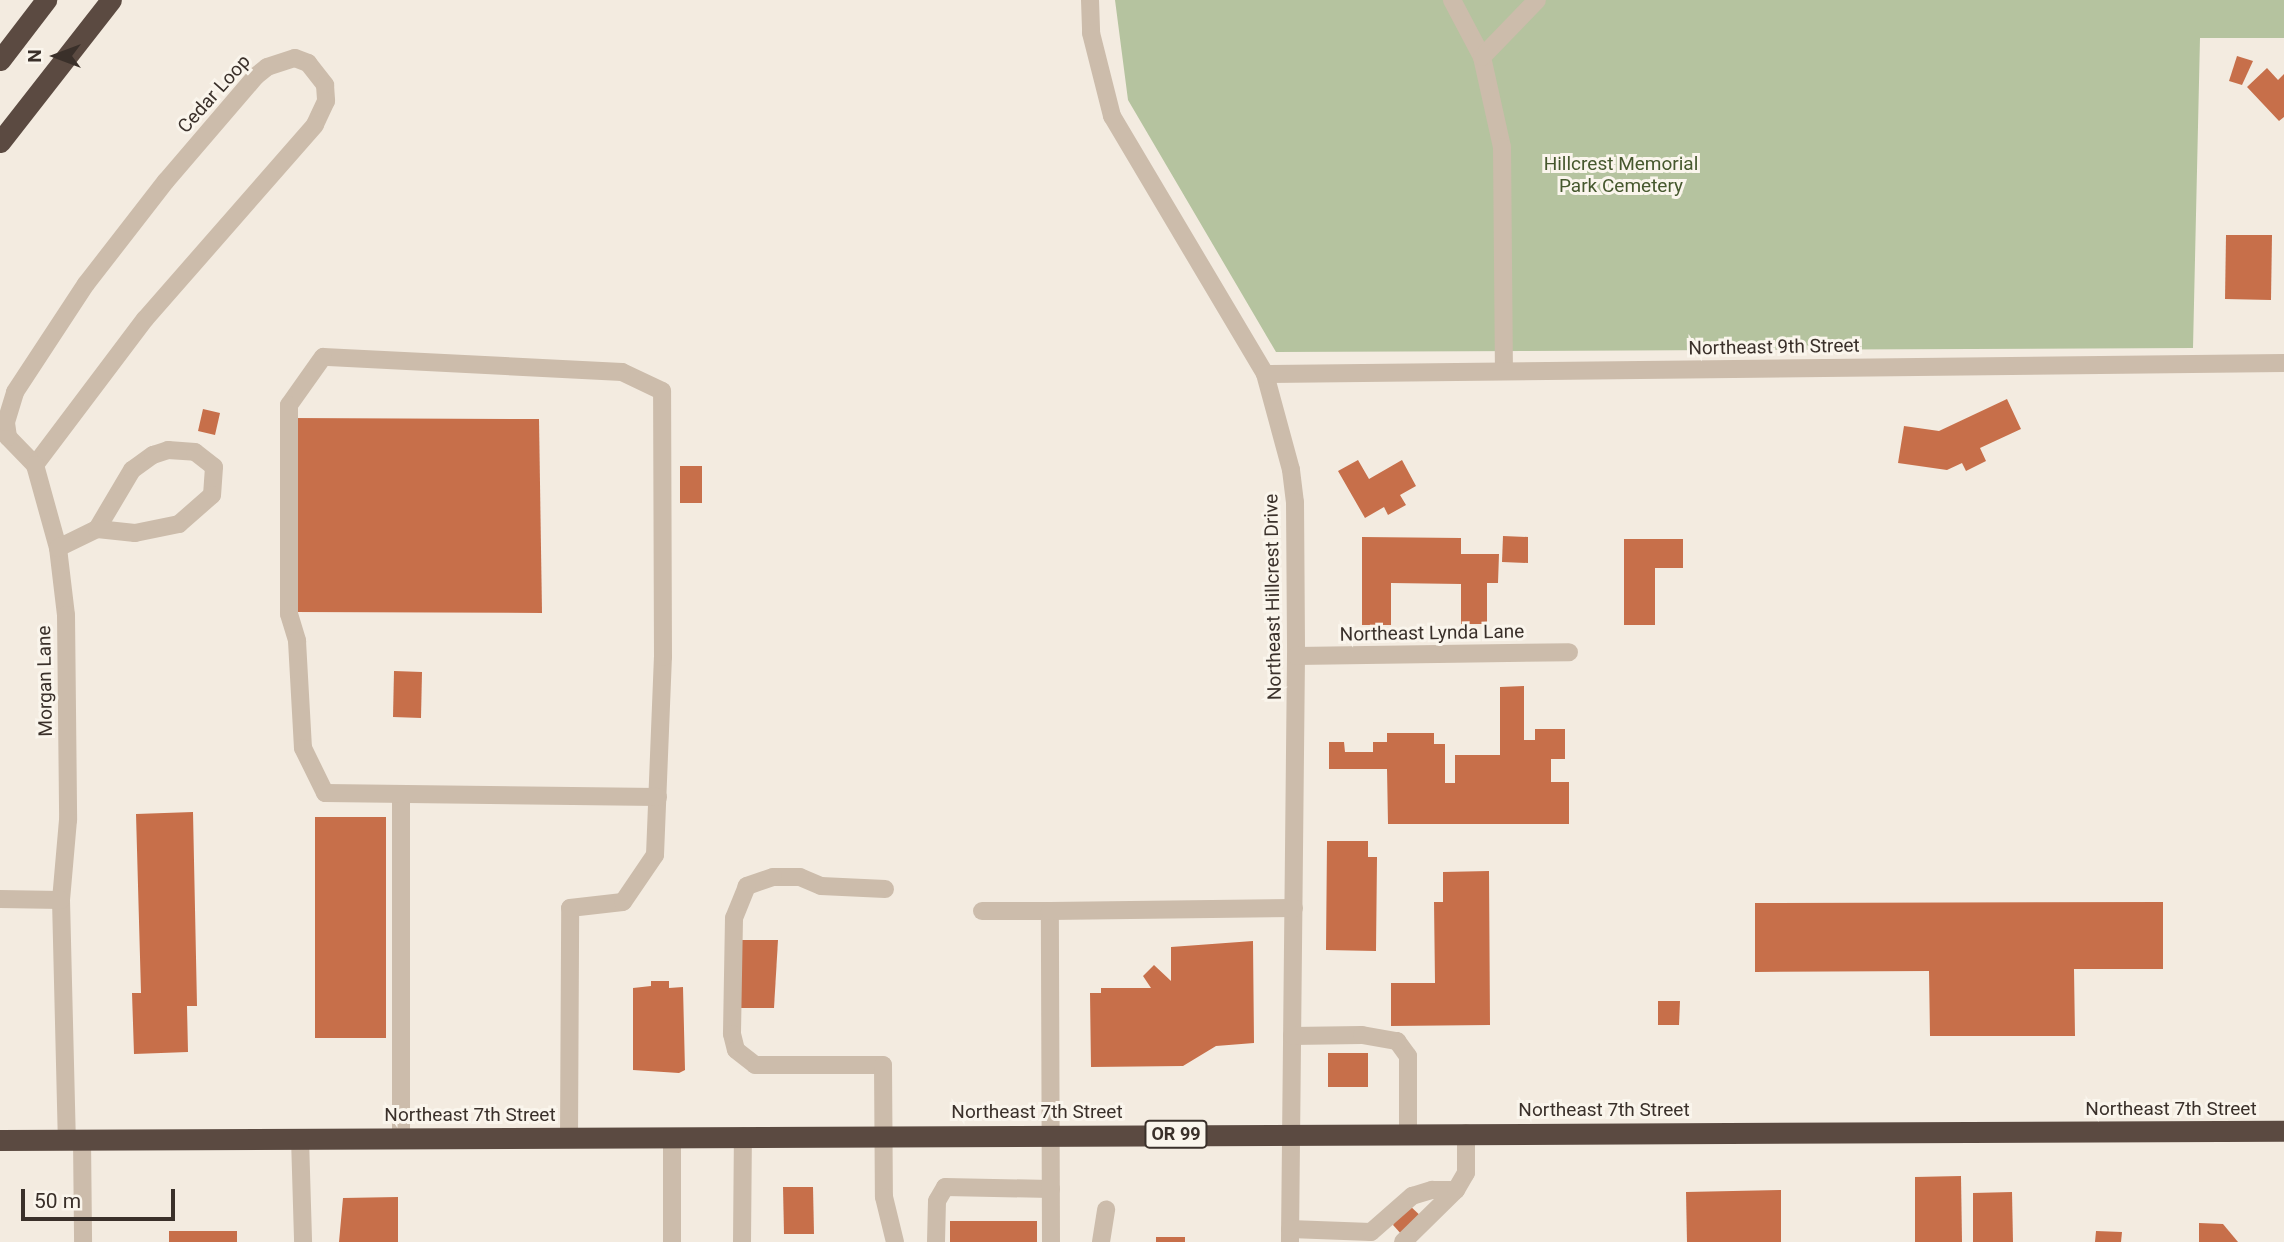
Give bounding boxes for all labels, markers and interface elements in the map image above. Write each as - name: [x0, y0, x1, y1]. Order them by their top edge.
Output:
- north arrow: [21, 21, 91, 91]
- text: N: [23, 49, 46, 63]
- street label: Cedar Loop: [173, 50, 255, 138]
- park label: Hillcrest Memorial Park Cemetery: [1544, 153, 1698, 197]
- street label: Northeast 9th Street: [1688, 334, 1860, 360]
- street label: Northeast Hillcrest Drive: [1260, 494, 1286, 700]
- street label: Northeast Lynda Lane: [1340, 620, 1524, 646]
- street label: Morgan Lane: [33, 625, 57, 737]
- street label: Northeast 7th Street: [2085, 1098, 2257, 1120]
- street label: Northeast 7th Street: [1518, 1099, 1690, 1121]
- street label: Northeast 7th Street: [951, 1101, 1123, 1123]
- street label: Northeast 7th Street: [384, 1104, 556, 1126]
- road number: OR 99: [1143, 1120, 1209, 1148]
- scale bar: [24, 1176, 178, 1220]
- text: 50 m: [34, 1189, 81, 1213]

